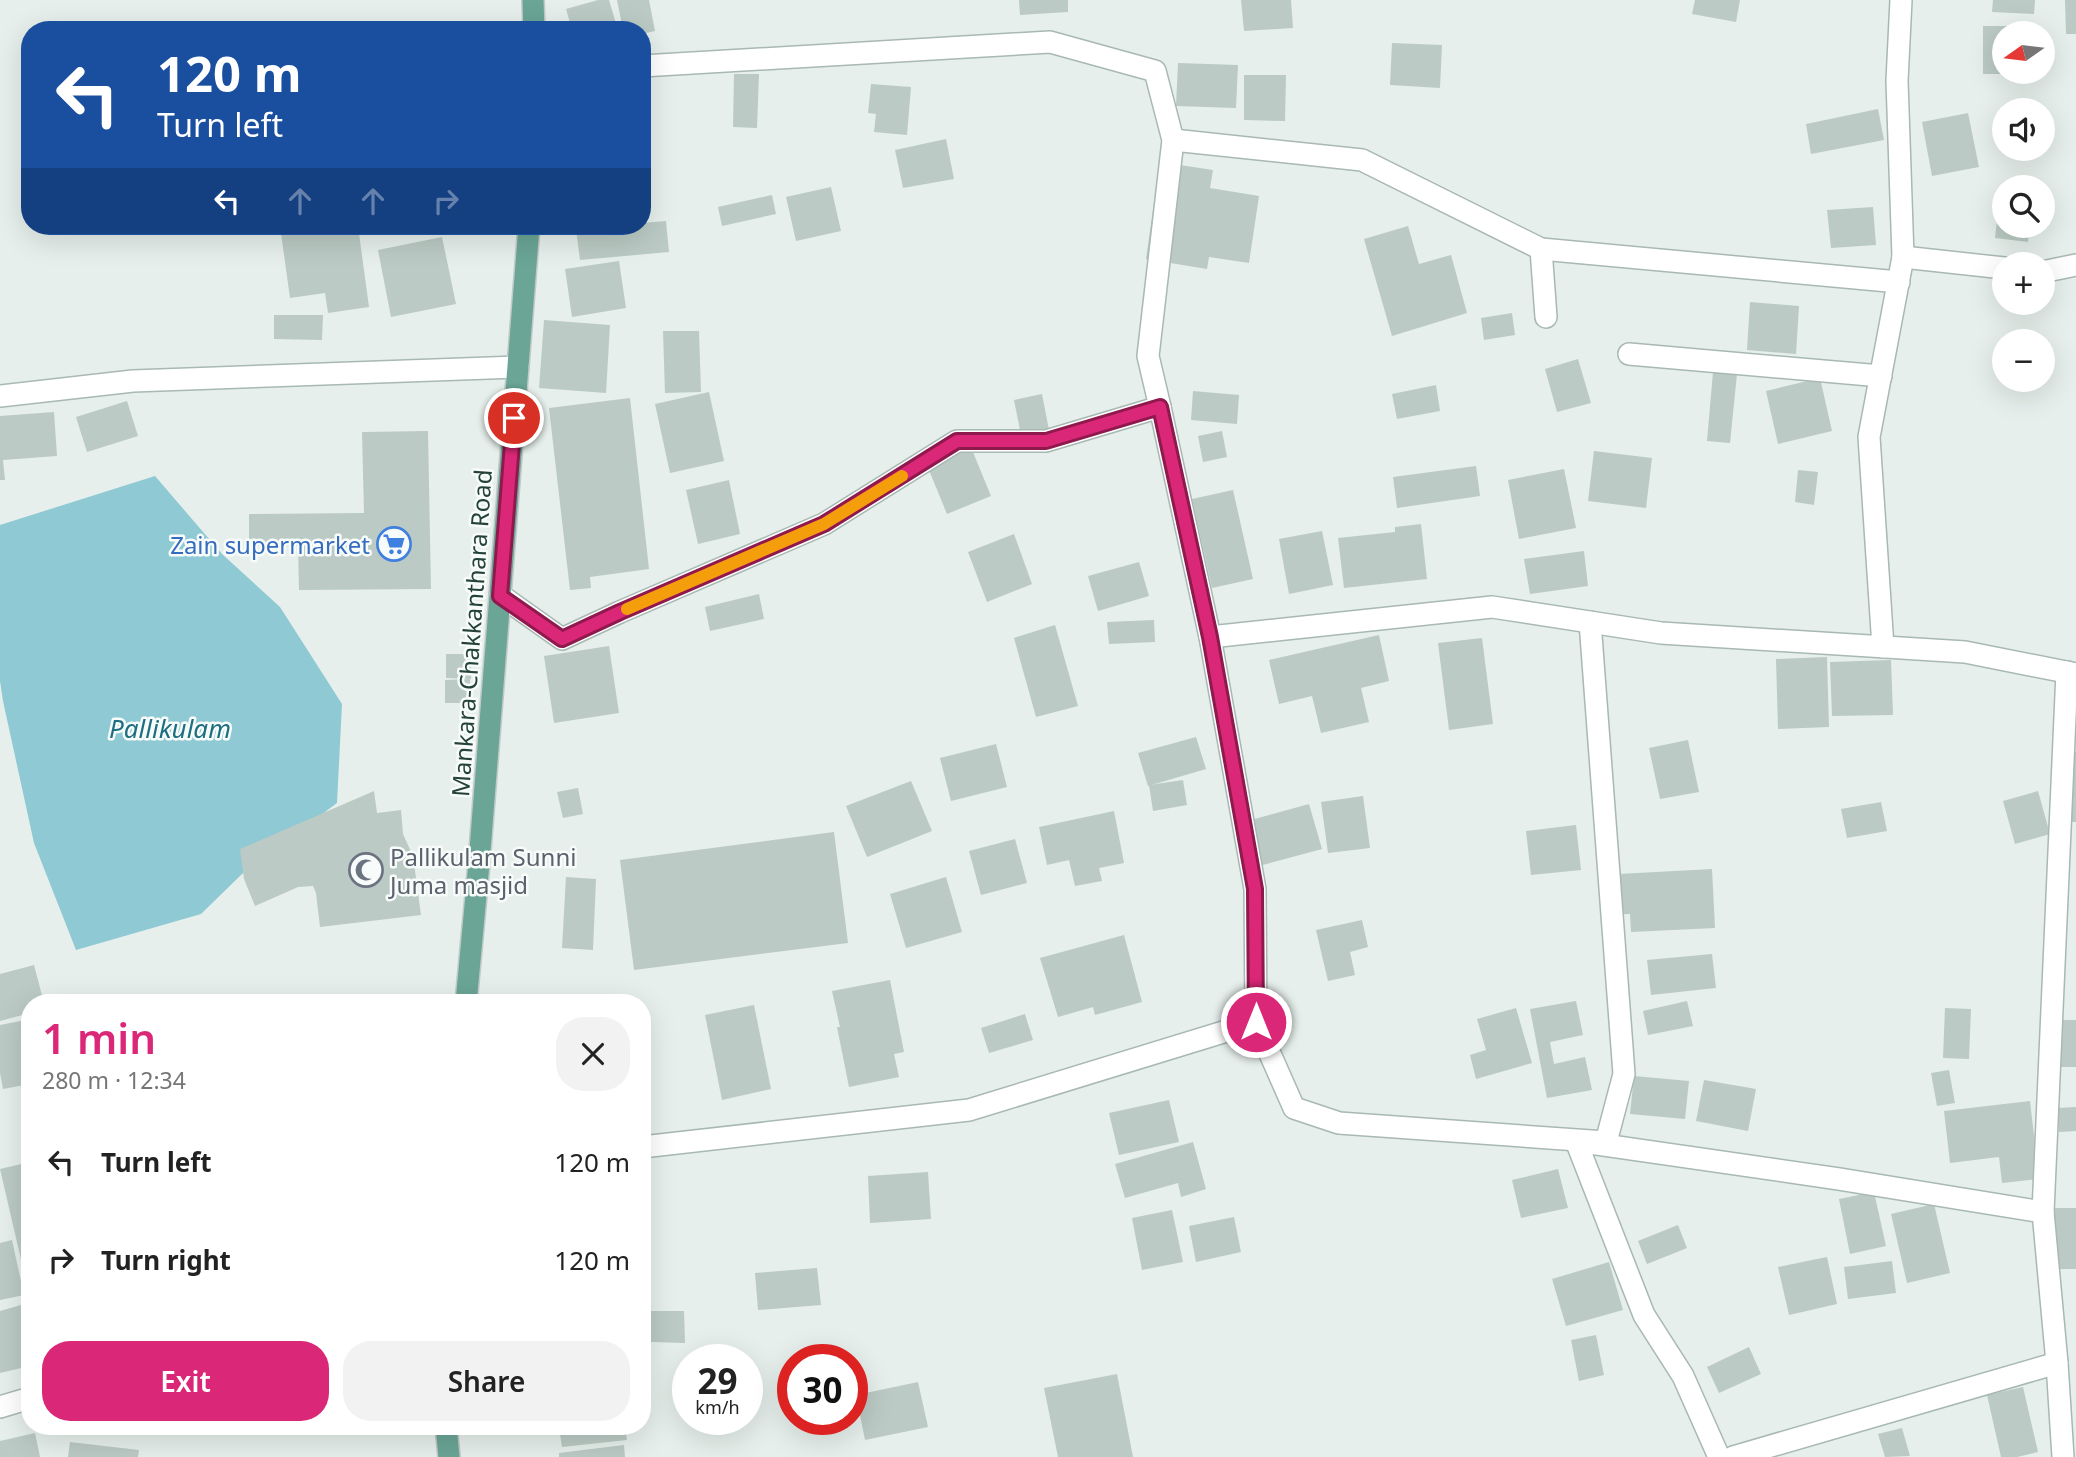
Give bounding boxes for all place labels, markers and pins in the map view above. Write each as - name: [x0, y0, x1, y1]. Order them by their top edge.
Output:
- pin: [484, 388, 544, 448]
- supermarket icon: Zain supermarket: [375, 525, 413, 563]
- place label: Zain supermarket: [170, 528, 370, 561]
- place label: Pallikulam Sunni Juma masjid: [388, 840, 576, 901]
- mosque icon: Pallikulam Sunni Juma masjid: [347, 851, 385, 889]

